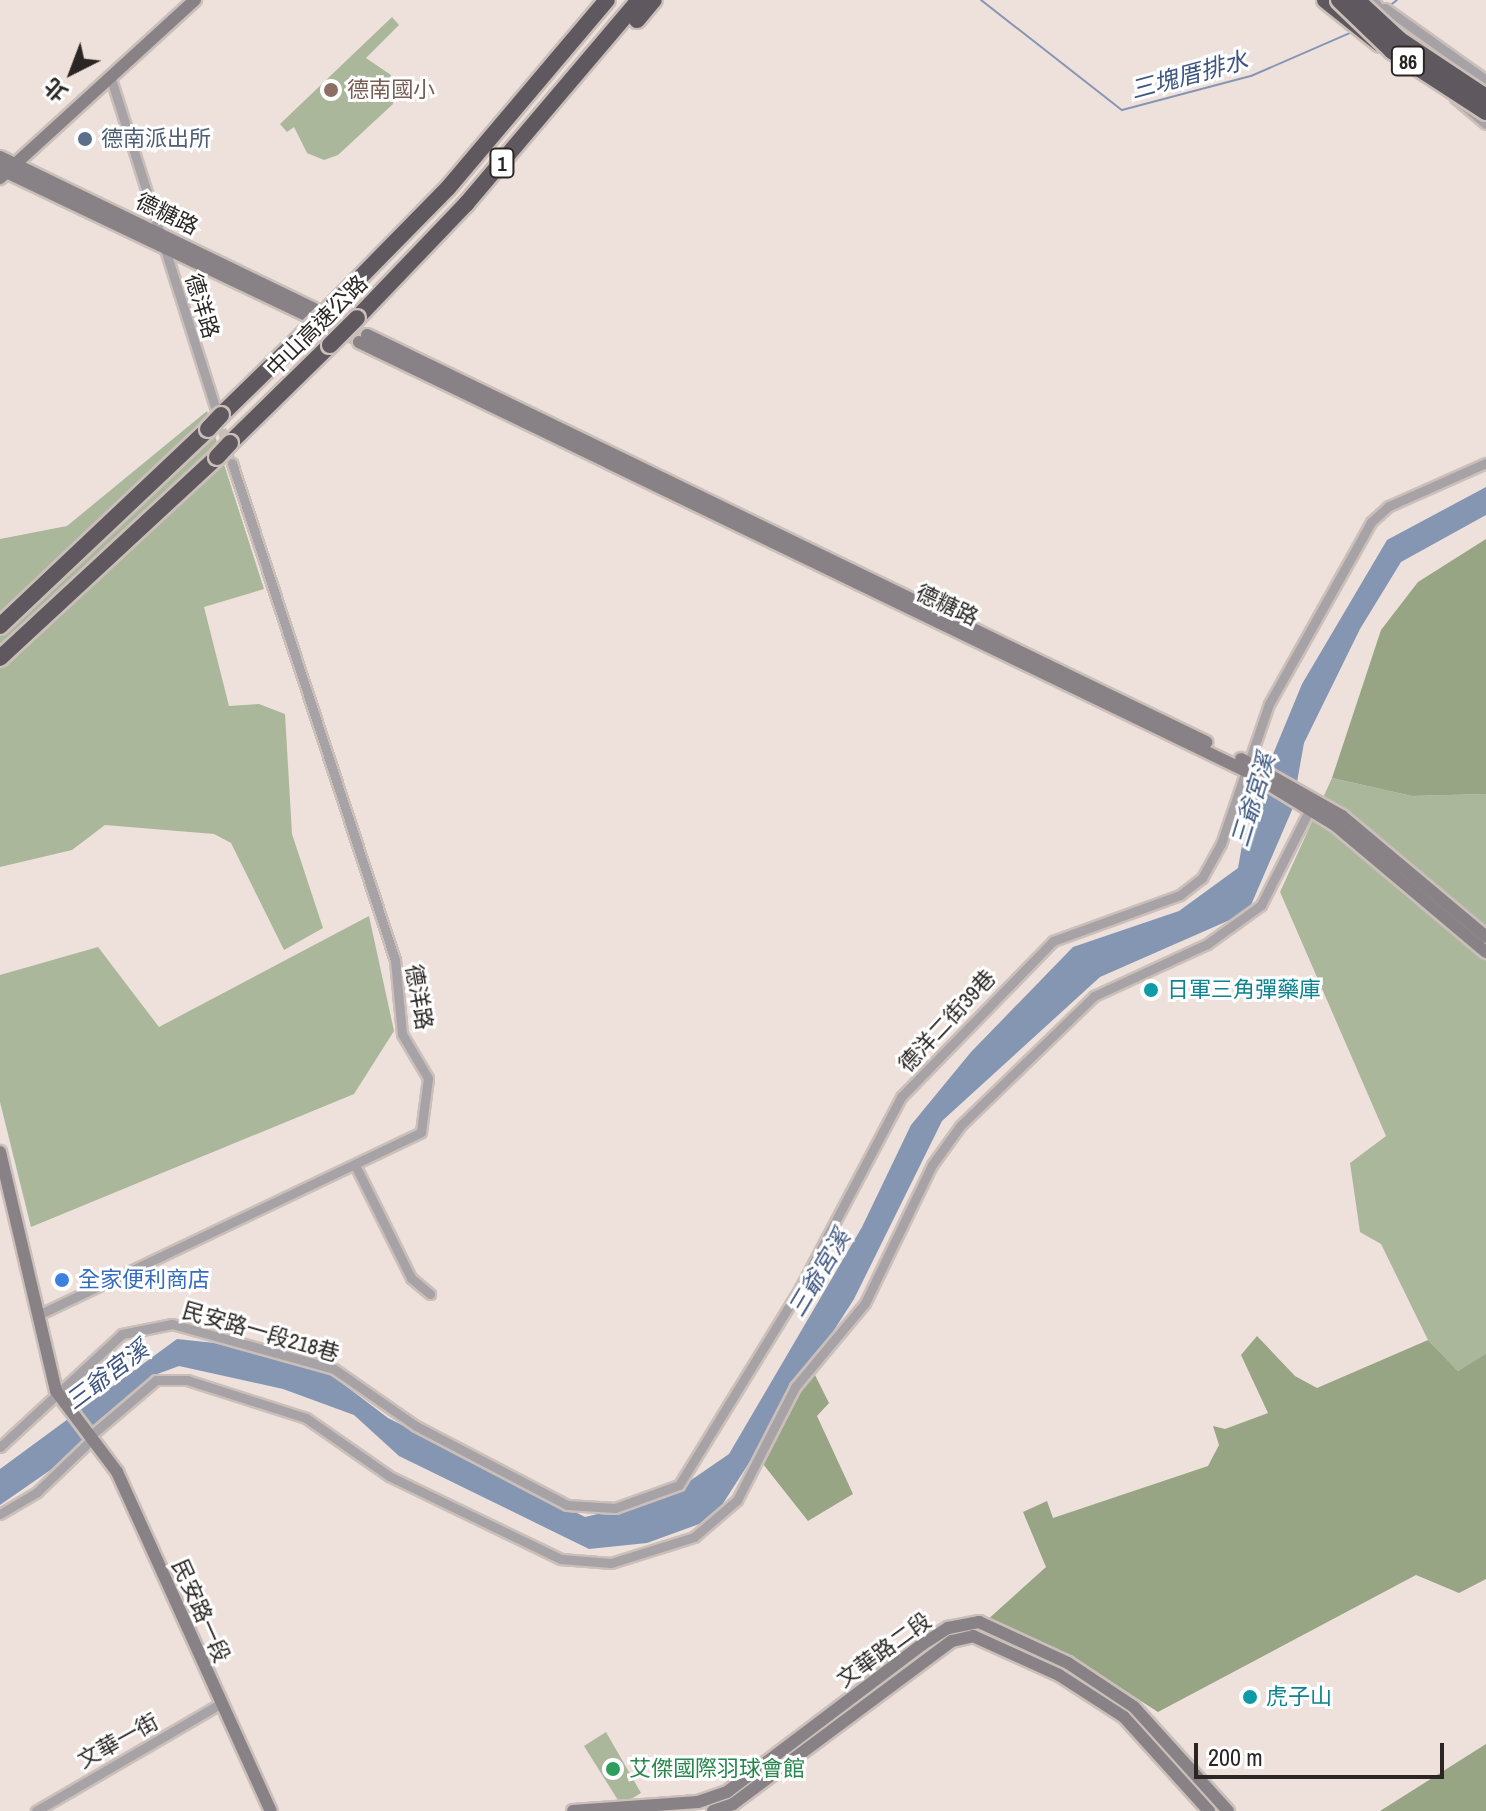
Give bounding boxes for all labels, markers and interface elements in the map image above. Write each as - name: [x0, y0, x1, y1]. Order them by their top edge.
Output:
- north arrow: [32, 32, 112, 112]
- road number: 86: [1390, 45, 1426, 77]
- water label: 三塊厝排水: [1127, 46, 1251, 104]
- text: 北: [38, 71, 74, 108]
- place label: 德南國小: [347, 77, 435, 103]
- marker: 德南國小: [322, 81, 340, 99]
- place label: 德南派出所: [101, 126, 211, 152]
- marker: 德南派出所: [76, 130, 94, 148]
- road number: 1: [488, 147, 516, 179]
- street label: 德糖路: [132, 188, 202, 240]
- street label: 中山高速公路: [261, 270, 373, 382]
- street label: 德洋路: [180, 271, 224, 341]
- street label: 德糖路: [912, 579, 982, 631]
- water label: 三爺宮溪: [1225, 750, 1281, 850]
- street label: 德洋路: [400, 962, 438, 1032]
- street label: 德洋二街39巷: [893, 964, 1001, 1078]
- place label: 日軍三角彈藥庫: [1167, 977, 1321, 1003]
- marker: 日軍三角彈藥庫: [1142, 981, 1160, 999]
- water label: 三爺宮溪: [782, 1224, 856, 1322]
- place label: 全家便利商店: [78, 1267, 210, 1293]
- marker: 全家便利商店: [53, 1271, 71, 1289]
- street label: 民安路一段218巷: [179, 1297, 343, 1367]
- water label: 三爺宮溪: [60, 1335, 154, 1415]
- street label: 民安路一段: [167, 1555, 235, 1667]
- street label: 文華路二段: [832, 1607, 936, 1693]
- place label: 虎子山: [1266, 1684, 1332, 1710]
- marker: 虎子山: [1241, 1688, 1259, 1706]
- street label: 文華一街: [73, 1708, 163, 1774]
- scale bar: [1198, 1727, 1448, 1777]
- text: 200 m: [1208, 1741, 1263, 1773]
- place label: 艾傑國際羽球會館: [629, 1756, 805, 1782]
- marker: 艾傑國際羽球會館: [604, 1760, 622, 1778]

